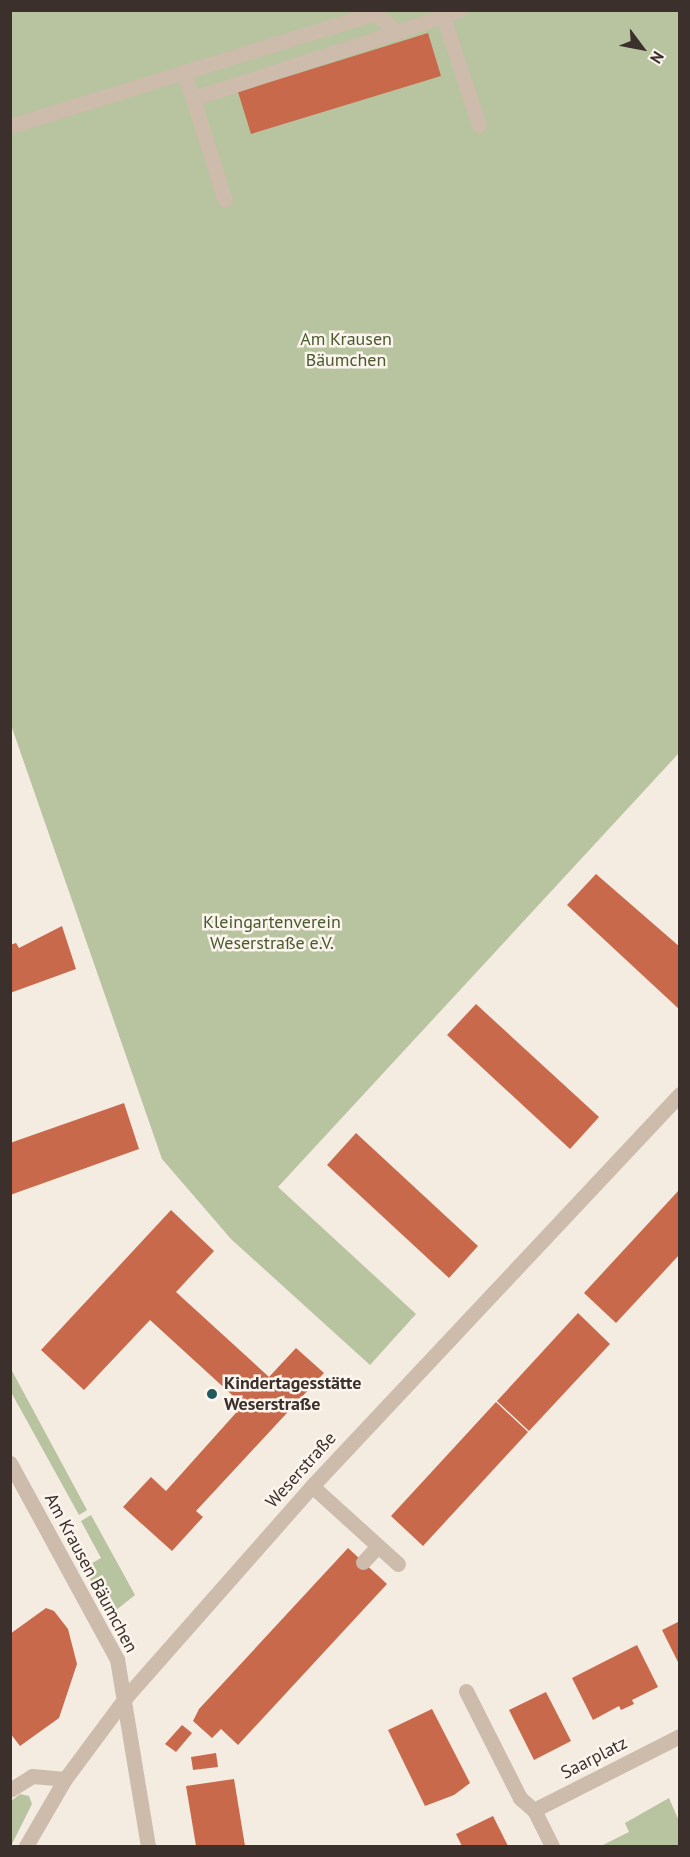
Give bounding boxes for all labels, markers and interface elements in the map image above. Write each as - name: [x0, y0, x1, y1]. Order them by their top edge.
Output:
- north arrow: [612, 18, 672, 78]
- text: N: [646, 48, 669, 67]
- park label: Am Krausen Bäumchen: [300, 329, 392, 372]
- park label: Kleingartenverein Weserstraße e.V.: [203, 912, 341, 954]
- place label: Kindertagesstätte Weserstraße: [224, 1373, 361, 1416]
- marker: Kindertagesstätte Weserstraße: [205, 1387, 219, 1401]
- street label: Weserstraße: [261, 1428, 341, 1512]
- street label: Am Krausen Bäumchen: [40, 1490, 142, 1656]
- street label: Saarplatz: [557, 1732, 631, 1784]

